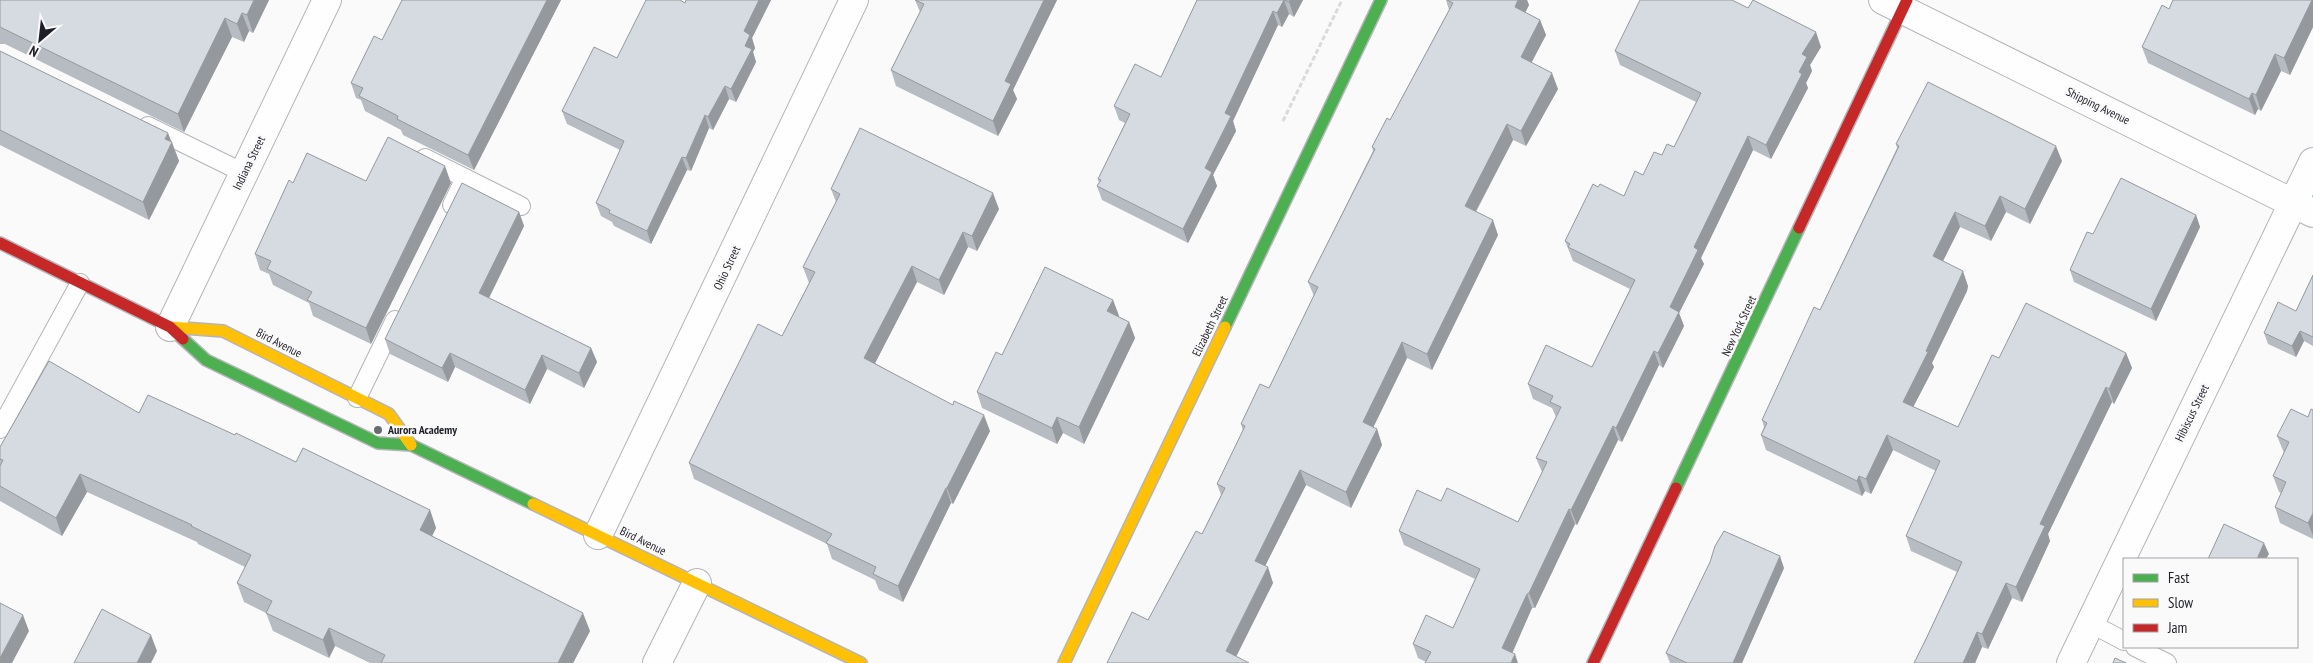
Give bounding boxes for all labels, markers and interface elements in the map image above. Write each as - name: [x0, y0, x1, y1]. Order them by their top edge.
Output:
- north arrow: [15, 15, 65, 65]
- text: N: [26, 42, 41, 61]
- street label: Shipping Avenue: [2064, 84, 2133, 127]
- street label: Indiana Street: [229, 133, 268, 192]
- street label: Ohio Street: [710, 243, 744, 292]
- street label: Elizabeth Street: [1188, 292, 1231, 359]
- street label: New York Street: [1718, 292, 1759, 359]
- street label: Bird Avenue: [254, 325, 305, 360]
- street label: Hibiscus Street: [2171, 381, 2212, 444]
- place label: Aurora Academy: [387, 422, 457, 437]
- marker: Aurora Academy: [372, 424, 384, 436]
- street label: Bird Avenue: [618, 523, 669, 558]
- legend: [2123, 558, 2298, 648]
- text: Fast: [2168, 568, 2189, 587]
- text: Slow: [2168, 593, 2193, 612]
- text: Jam: [2167, 618, 2187, 637]

